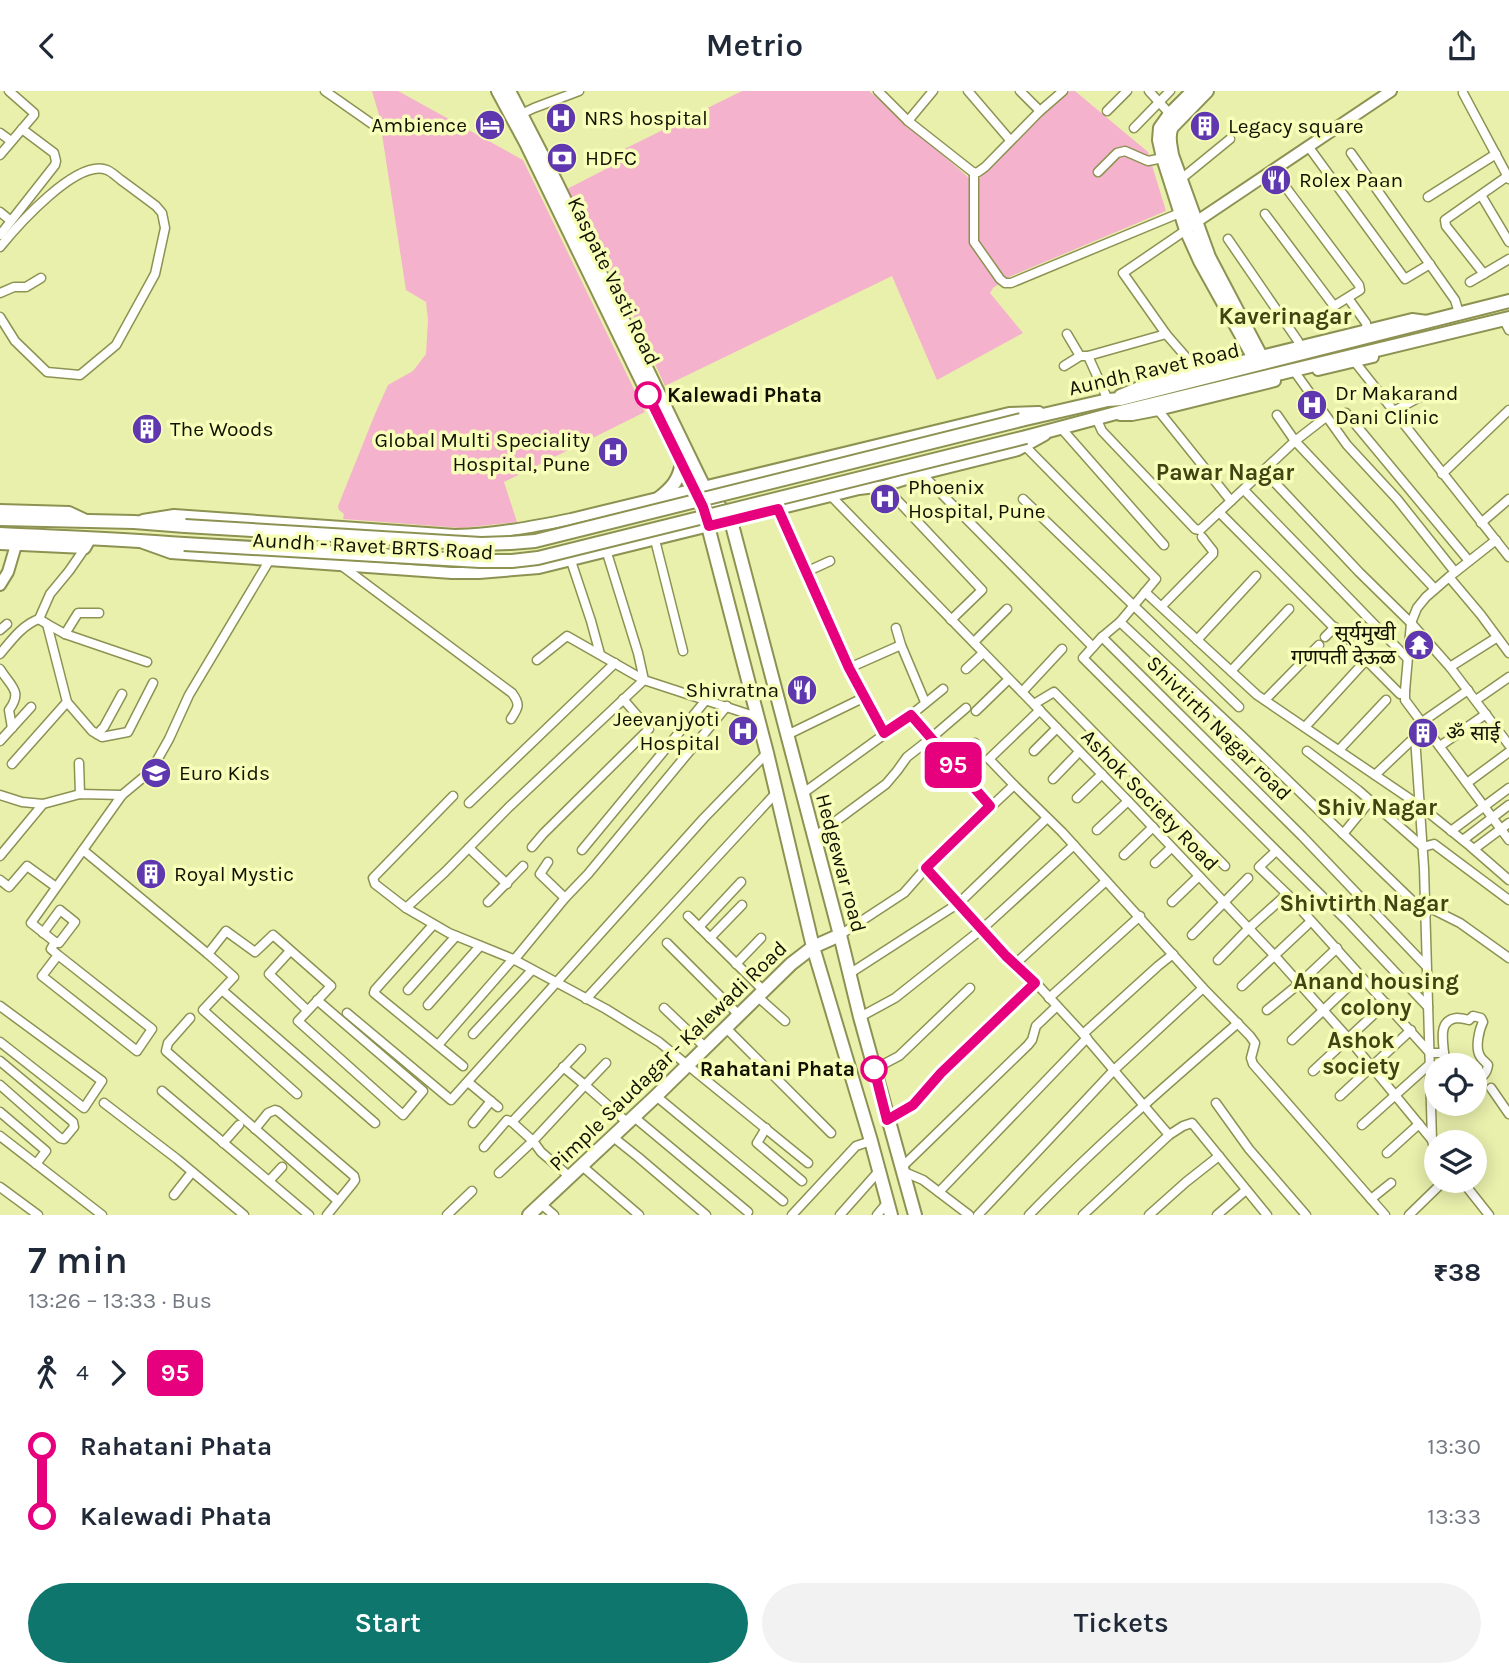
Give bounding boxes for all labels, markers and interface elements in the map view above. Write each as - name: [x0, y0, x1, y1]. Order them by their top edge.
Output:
- icon: back: [28, 27, 66, 65]
- text: Metrio: [706, 27, 803, 64]
- icon: share: [1443, 27, 1481, 65]
- hospital icon: NRS hospital: [544, 101, 578, 135]
- place label: NRS hospital: [584, 106, 708, 130]
- hotel icon: Ambience: [473, 108, 507, 142]
- building icon: Legacy square: [1188, 109, 1222, 143]
- place label: Ambience: [372, 113, 467, 137]
- place label: Legacy square: [1228, 114, 1364, 138]
- bank icon: HDFC: [545, 141, 579, 175]
- place label: HDFC: [585, 146, 637, 170]
- restaurant icon: Rolex Paan: [1259, 163, 1293, 197]
- place label: Rolex Paan: [1299, 168, 1403, 192]
- street label: Kaspate Vasti Road: [563, 193, 665, 369]
- district label: Kaverinagar: [1219, 303, 1351, 330]
- street label: Aundh Ravet Road: [1066, 338, 1242, 400]
- place label: Dr Makarand Dani Clinic: [1335, 381, 1458, 429]
- marker: Kalewadi Phata: [635, 382, 661, 408]
- place label: Kalewadi Phata: [667, 383, 822, 407]
- hospital icon: Dr Makarand Dani Clinic: [1295, 388, 1329, 422]
- building icon: The Woods: [130, 412, 164, 446]
- place label: The Woods: [170, 417, 274, 441]
- place label: Global Multi Speciality Hospital, Pune: [375, 428, 590, 476]
- hospital icon: Global Multi Speciality Hospital, Pune: [596, 435, 630, 469]
- district label: Pawar Nagar: [1156, 459, 1294, 486]
- place label: Phoenix Hospital, Pune: [908, 475, 1046, 523]
- hospital icon: Phoenix Hospital, Pune: [868, 482, 902, 516]
- street label: Aundh - Ravet BRTS Road: [252, 528, 494, 564]
- place label: सूर्यमुखी गणपती देऊळ: [1291, 621, 1397, 669]
- temple icon: सूर्यमुखी गणपती देऊळ: [1402, 628, 1436, 662]
- street label: Shivtirth Nagar road: [1142, 651, 1296, 805]
- restaurant icon: Shivratna: [785, 673, 819, 707]
- place label: Shivratna: [686, 678, 779, 702]
- place label: Jeevanjyoti Hospital: [613, 707, 720, 755]
- hospital icon: Jeevanjyoti Hospital: [726, 714, 760, 748]
- building icon: ॐ साई: [1406, 716, 1440, 750]
- place label: ॐ साई: [1446, 721, 1501, 745]
- street label: Ashok Society Road: [1076, 724, 1224, 876]
- line badge: 95: [922, 742, 984, 788]
- text: 95: [939, 751, 967, 779]
- school or university icon: Euro Kids: [139, 756, 173, 790]
- place label: Euro Kids: [179, 761, 270, 785]
- street label: Hedgewar road: [811, 791, 871, 935]
- district label: Shiv Nagar: [1317, 794, 1437, 821]
- building icon: Royal Mystic: [134, 857, 168, 891]
- place label: Royal Mystic: [174, 862, 294, 886]
- district label: Shivtirth Nagar: [1279, 890, 1449, 917]
- street label: Pimple Saudagar - Kalewadi Road: [544, 936, 792, 1176]
- district label: Anand housing colony: [1293, 968, 1459, 1021]
- district label: Ashok society: [1322, 1027, 1400, 1080]
- map controls: [1424, 1053, 1487, 1193]
- button: locate: [1424, 1053, 1487, 1116]
- marker: Rahatani Phata: [861, 1056, 887, 1082]
- place label: Rahatani Phata: [700, 1057, 855, 1081]
- button: layers: [1424, 1130, 1487, 1193]
- text: 7 min: [28, 1238, 128, 1283]
- text: ₹38: [1433, 1257, 1481, 1288]
- text: 13:26 – 13:33 · Bus: [28, 1287, 212, 1314]
- icon: walk: [28, 1354, 66, 1392]
- icon: forward: [99, 1354, 137, 1392]
- text: 4: [76, 1359, 89, 1386]
- text: 95: [161, 1359, 189, 1387]
- text: Rahatani Phata: [80, 1431, 272, 1462]
- text: 13:30: [1427, 1433, 1481, 1460]
- text: Kalewadi Phata: [80, 1501, 272, 1532]
- text: 13:33: [1427, 1503, 1481, 1530]
- button: Start: [28, 1583, 748, 1663]
- button: Tickets: [762, 1583, 1481, 1663]

